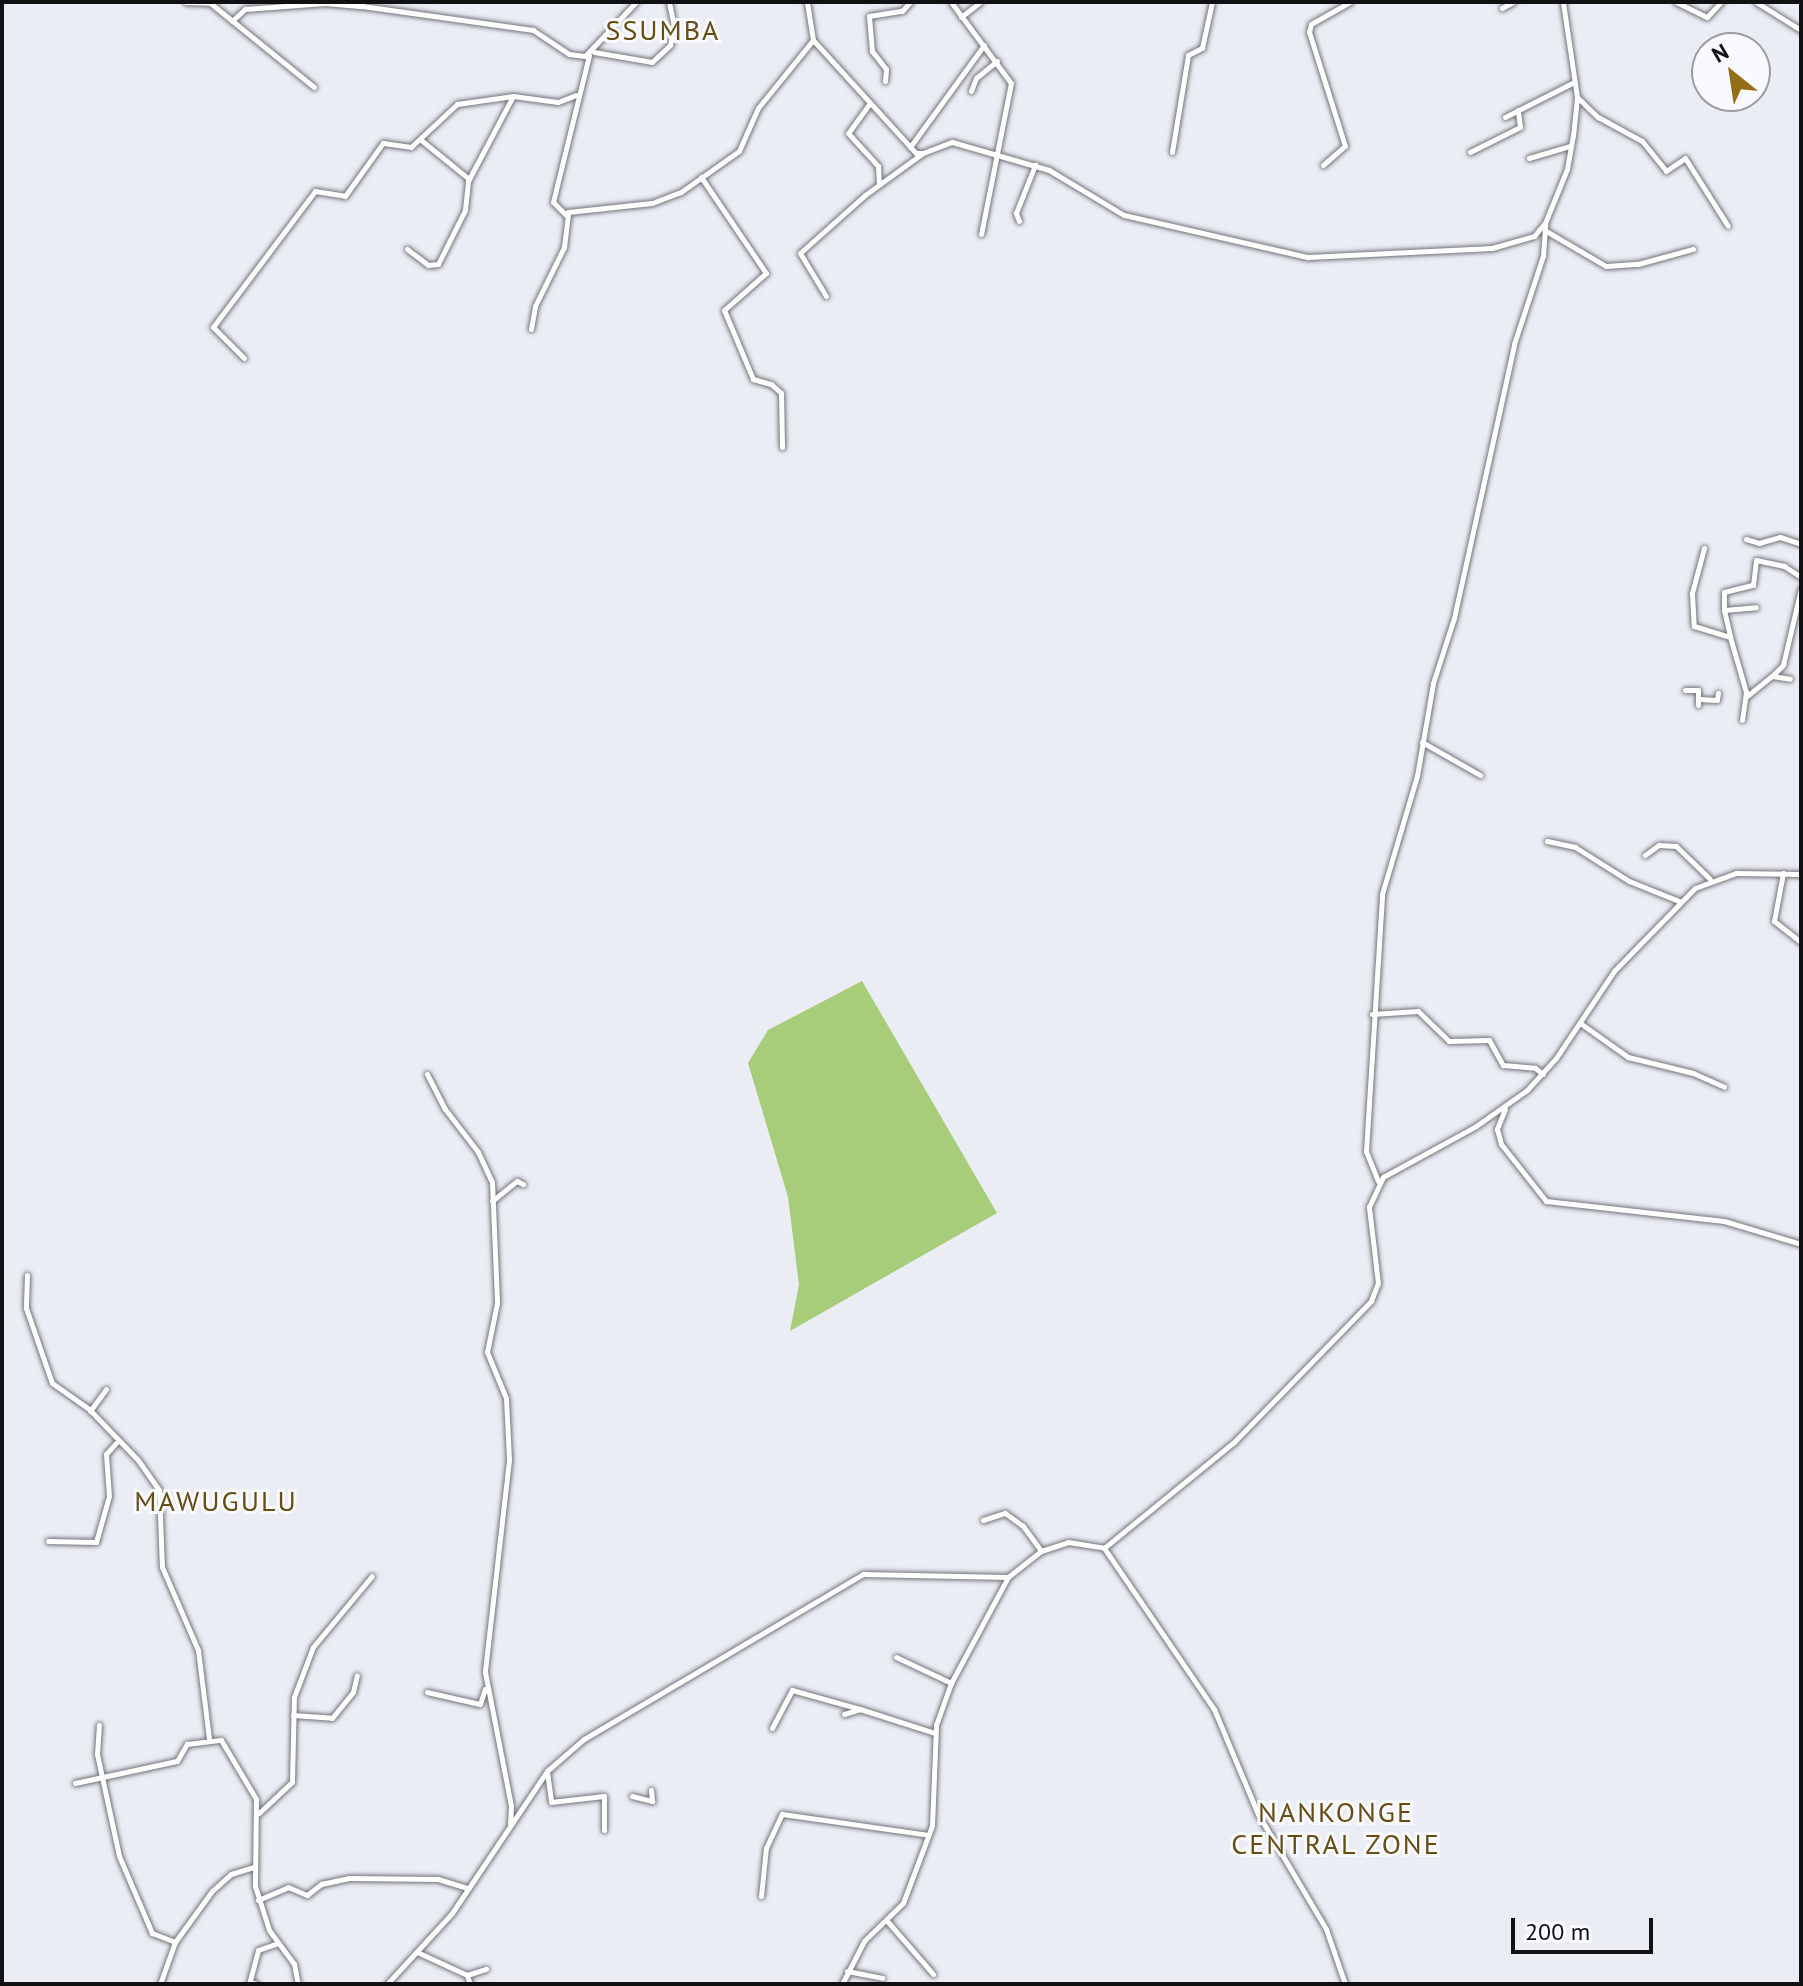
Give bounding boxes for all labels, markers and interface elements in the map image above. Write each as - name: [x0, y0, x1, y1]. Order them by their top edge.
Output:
- district label: SSUMBA: [606, 13, 720, 47]
- north arrow: [1691, 32, 1771, 112]
- text: N: [1707, 37, 1733, 69]
- district label: MAWUGULU: [134, 1484, 298, 1518]
- district label: NANKONGE CENTRAL ZONE: [1230, 1795, 1442, 1861]
- scale bar: [1515, 1902, 1657, 1952]
- text: 200 m: [1525, 1916, 1590, 1947]

